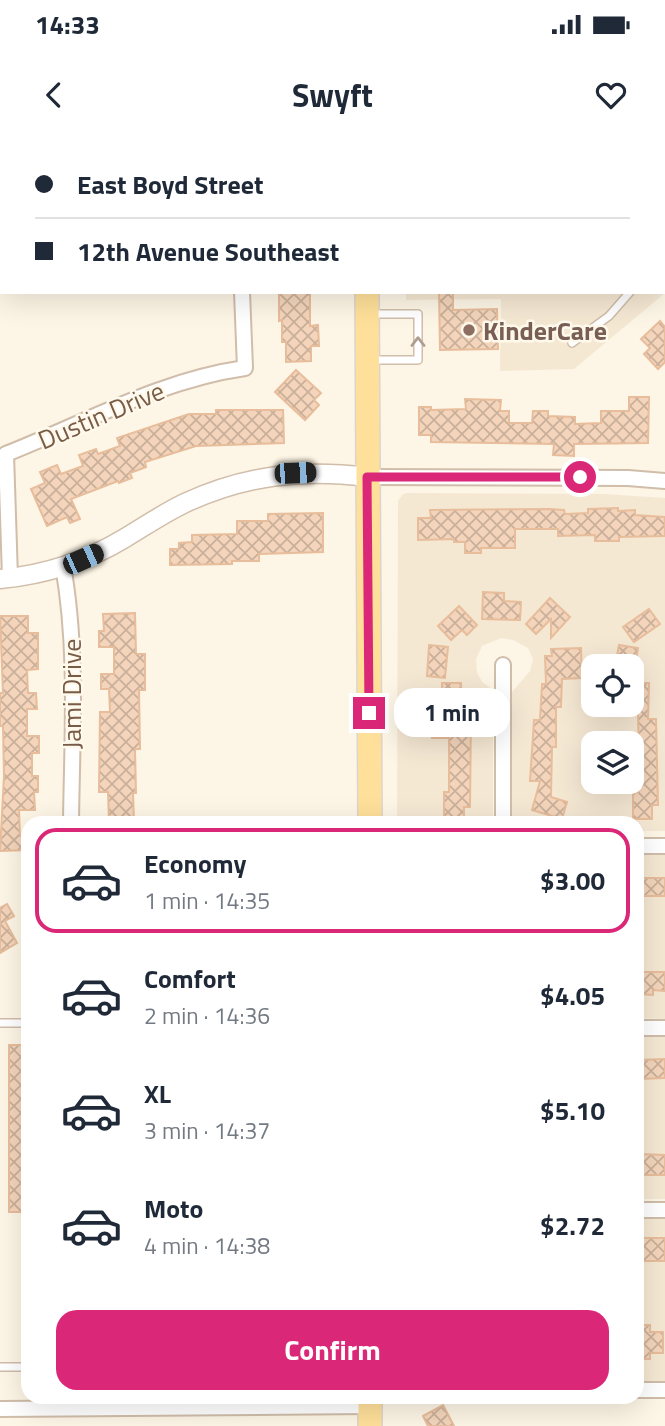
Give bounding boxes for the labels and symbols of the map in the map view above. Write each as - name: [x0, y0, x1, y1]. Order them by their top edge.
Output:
- place label: KinderCare: [483, 311, 607, 350]
- marker: KinderCare: [461, 322, 477, 338]
- one-way arrow: [410, 337, 426, 347]
- street label: Dustin Drive: [32, 371, 170, 459]
- route start: [564, 461, 596, 493]
- car: [274, 462, 317, 484]
- car: [60, 541, 107, 577]
- street label: Jami Drive: [52, 639, 91, 749]
- callout: 1 min: [394, 688, 509, 738]
- route end: [353, 697, 385, 729]

